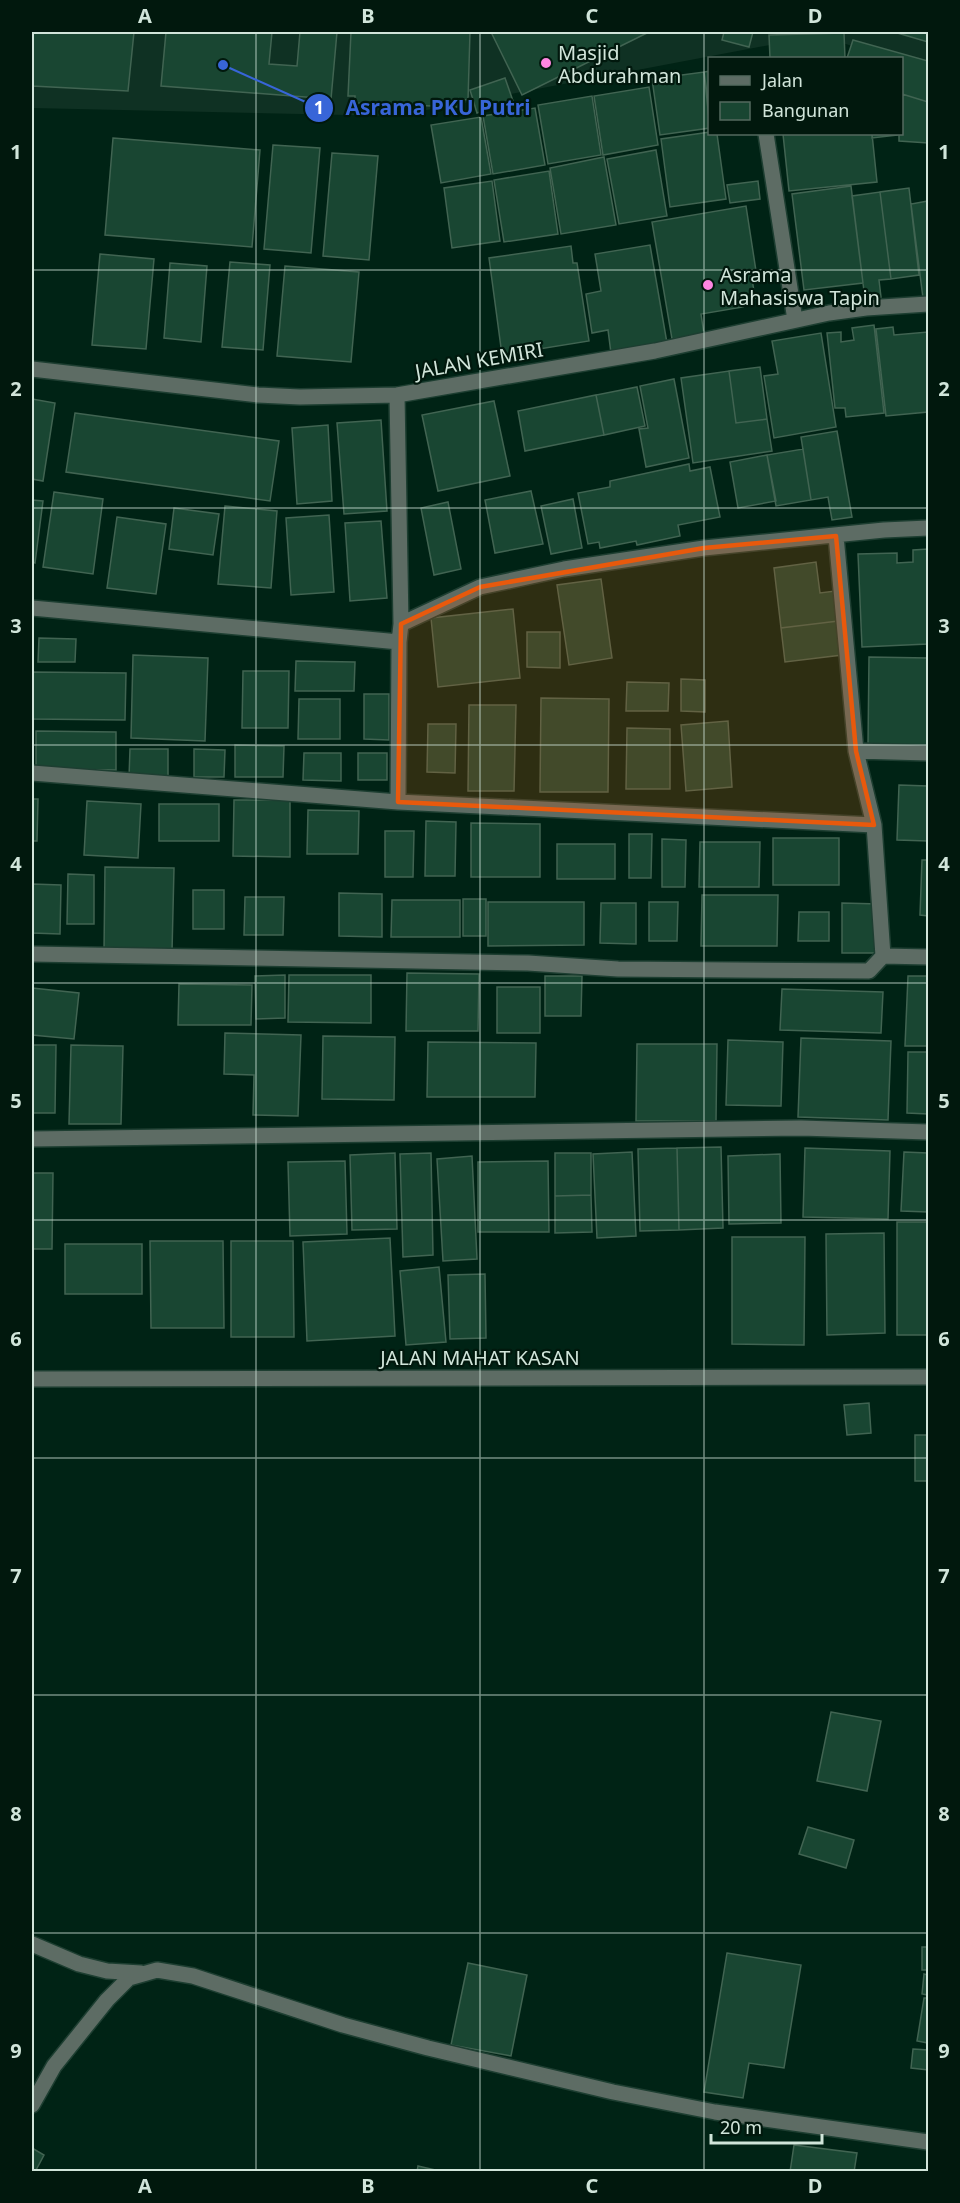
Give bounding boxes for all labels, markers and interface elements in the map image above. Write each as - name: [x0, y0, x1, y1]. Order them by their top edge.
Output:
- text: A: [138, 2, 152, 29]
- text: B: [361, 2, 375, 29]
- text: C: [586, 2, 599, 29]
- text: D: [808, 2, 822, 29]
- place label: Masjid Abdurahman: [558, 39, 681, 89]
- marker: Masjid Abdurahman: [539, 56, 553, 70]
- legend: [708, 57, 903, 135]
- text: Jalan: [760, 68, 803, 92]
- callout: Asrama PKU Putri: [304, 89, 543, 128]
- text: Asrama PKU Putri: [346, 93, 530, 121]
- text: 1: [314, 95, 324, 119]
- text: Bangunan: [762, 98, 849, 122]
- text: 1: [10, 138, 22, 165]
- text: 1: [938, 138, 950, 165]
- place label: Asrama Mahasiswa Tapin: [720, 261, 880, 311]
- marker: Asrama Mahasiswa Tapin: [701, 278, 715, 292]
- street label: JALAN KEMIRI: [411, 335, 545, 385]
- text: 2: [10, 375, 22, 402]
- text: 2: [938, 375, 950, 402]
- text: 3: [10, 612, 22, 639]
- text: 3: [938, 612, 950, 639]
- text: 4: [10, 850, 22, 877]
- text: 4: [938, 850, 950, 877]
- text: 5: [10, 1087, 22, 1114]
- text: 5: [938, 1087, 950, 1114]
- text: 6: [10, 1325, 22, 1352]
- text: 6: [938, 1325, 950, 1352]
- street label: JALAN MAHAT KASAN: [378, 1344, 580, 1371]
- text: 7: [10, 1562, 22, 1589]
- text: 7: [938, 1562, 950, 1589]
- text: 8: [10, 1800, 22, 1827]
- text: 8: [938, 1800, 950, 1827]
- text: 9: [10, 2037, 22, 2064]
- text: 9: [938, 2037, 950, 2064]
- scale bar: [711, 2107, 822, 2145]
- text: 20 m: [720, 2115, 762, 2139]
- text: A: [138, 2172, 152, 2199]
- text: B: [361, 2172, 375, 2199]
- text: C: [586, 2172, 599, 2199]
- text: D: [808, 2172, 822, 2199]

